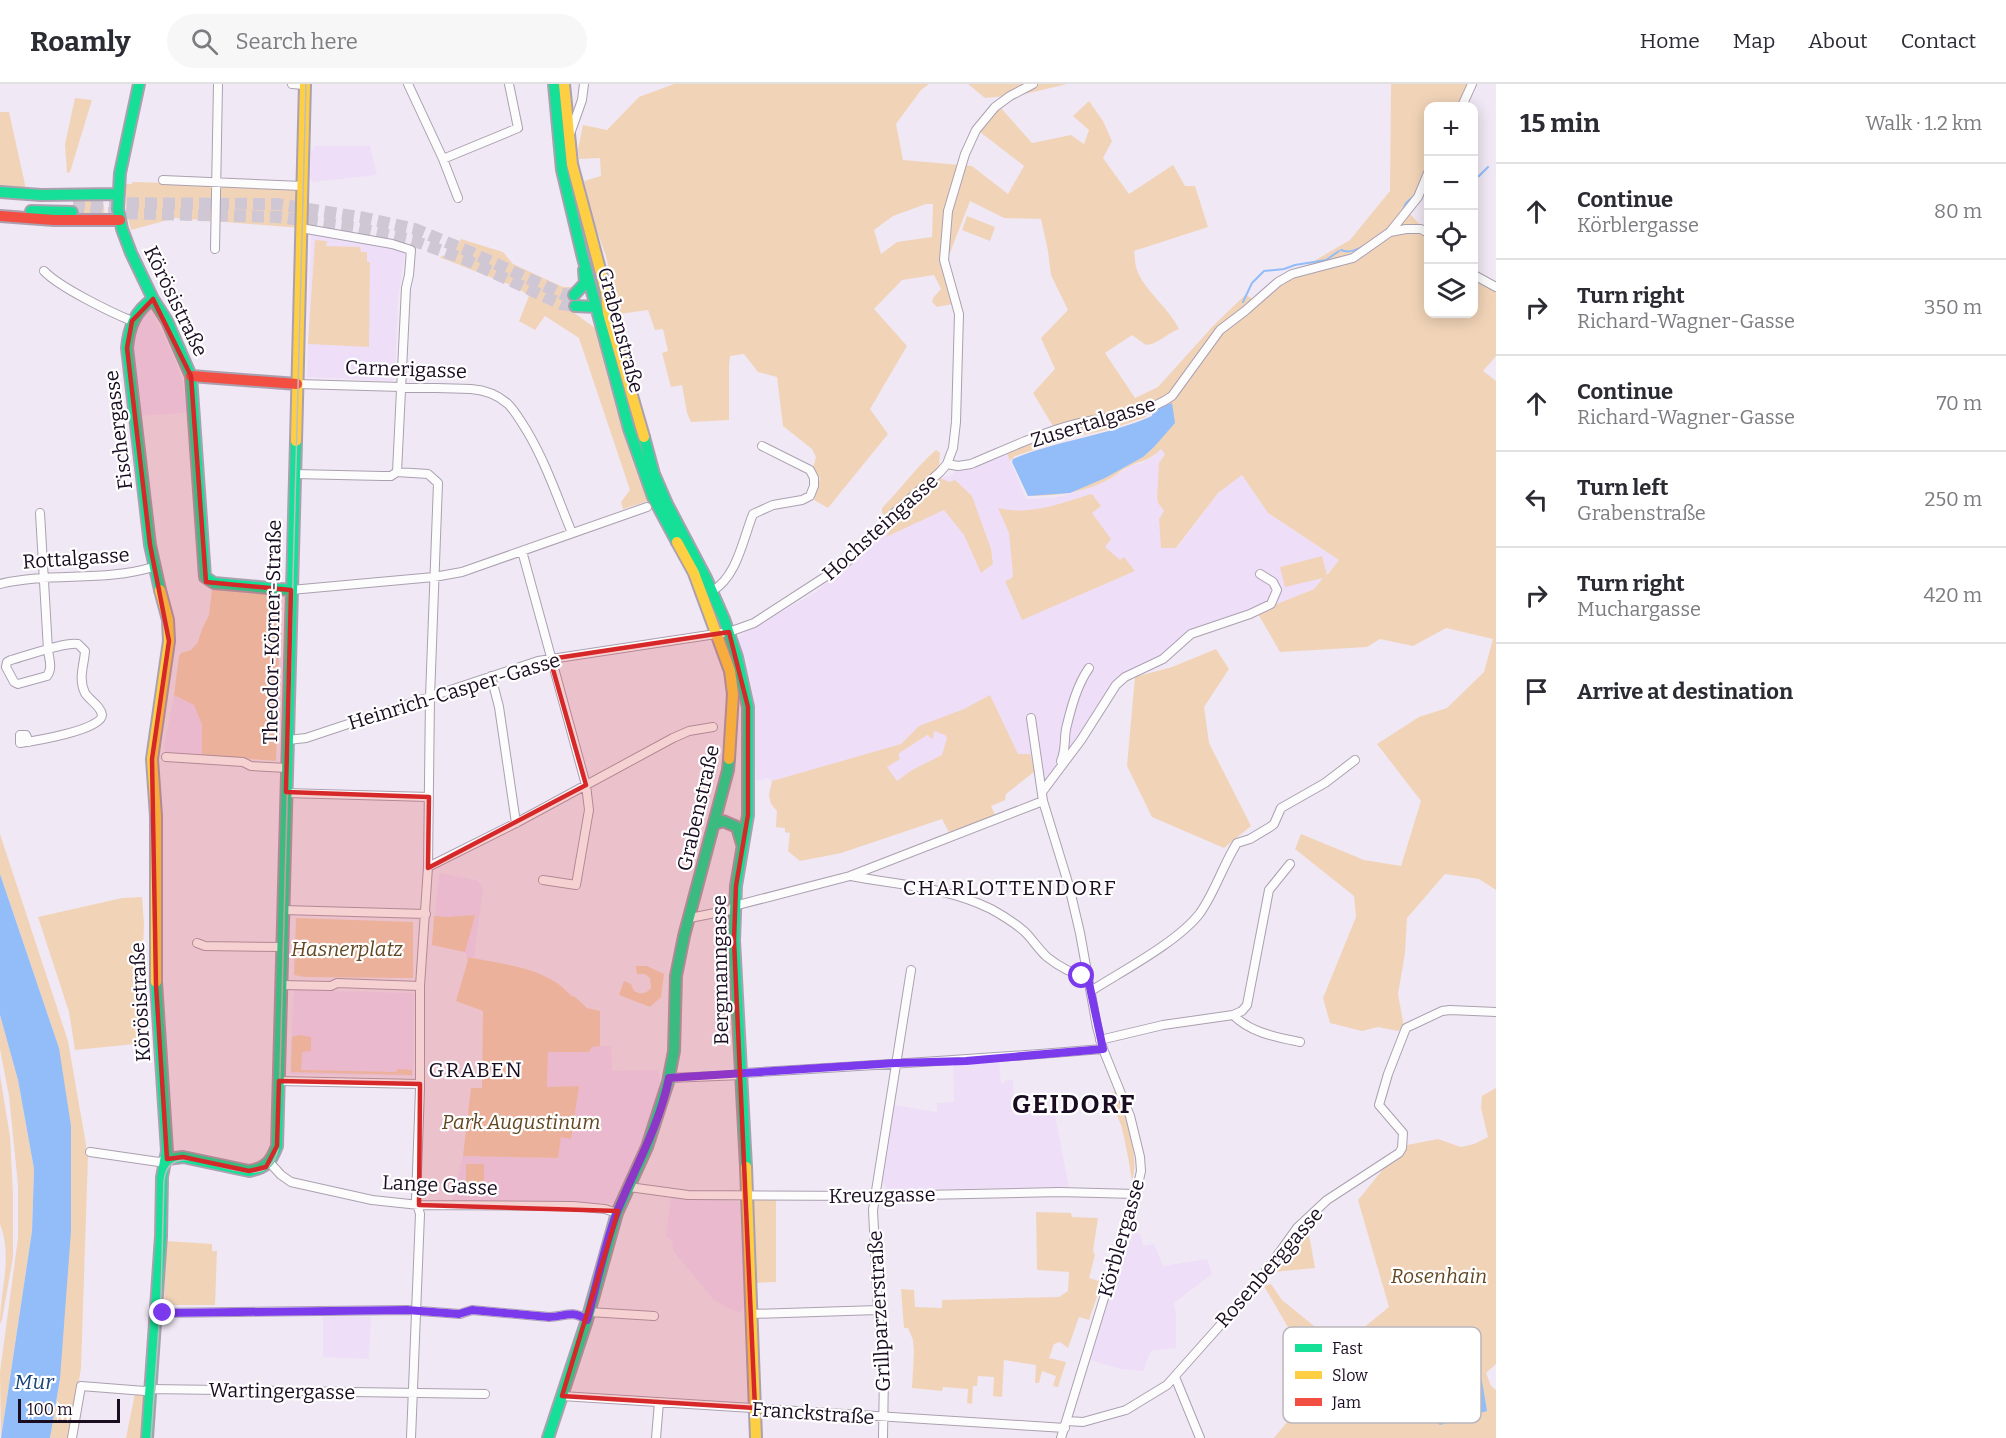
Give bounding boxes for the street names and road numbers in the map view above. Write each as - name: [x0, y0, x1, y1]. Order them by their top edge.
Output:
- street label: Körösistraße: [139, 242, 213, 360]
- street label: Grabenstraße: [593, 265, 649, 395]
- street label: Carnerigasse: [345, 355, 467, 383]
- street label: Fischergasse: [99, 369, 137, 491]
- street label: Zusertalgasse: [1028, 392, 1158, 452]
- street label: Hochsteingasse: [817, 469, 943, 585]
- street label: Theodor-Körner-Straße: [258, 520, 286, 744]
- street label: Rottalgasse: [22, 542, 130, 574]
- street label: Heinrich-Casper-Gasse: [345, 647, 563, 735]
- street label: Grabenstraße: [672, 743, 724, 873]
- street label: Bergmanngasse: [707, 895, 733, 1045]
- street label: Körösistraße: [125, 941, 155, 1063]
- street label: Lange Gasse: [382, 1170, 498, 1200]
- street label: Körblergasse: [1093, 1176, 1149, 1300]
- street label: Kreuzgasse: [828, 1182, 936, 1208]
- street label: Rosenberggasse: [1210, 1202, 1328, 1332]
- street label: Grillparzerstraße: [863, 1230, 895, 1392]
- street label: Wartingergasse: [208, 1378, 356, 1404]
- street label: Franckstraße: [751, 1397, 875, 1429]

